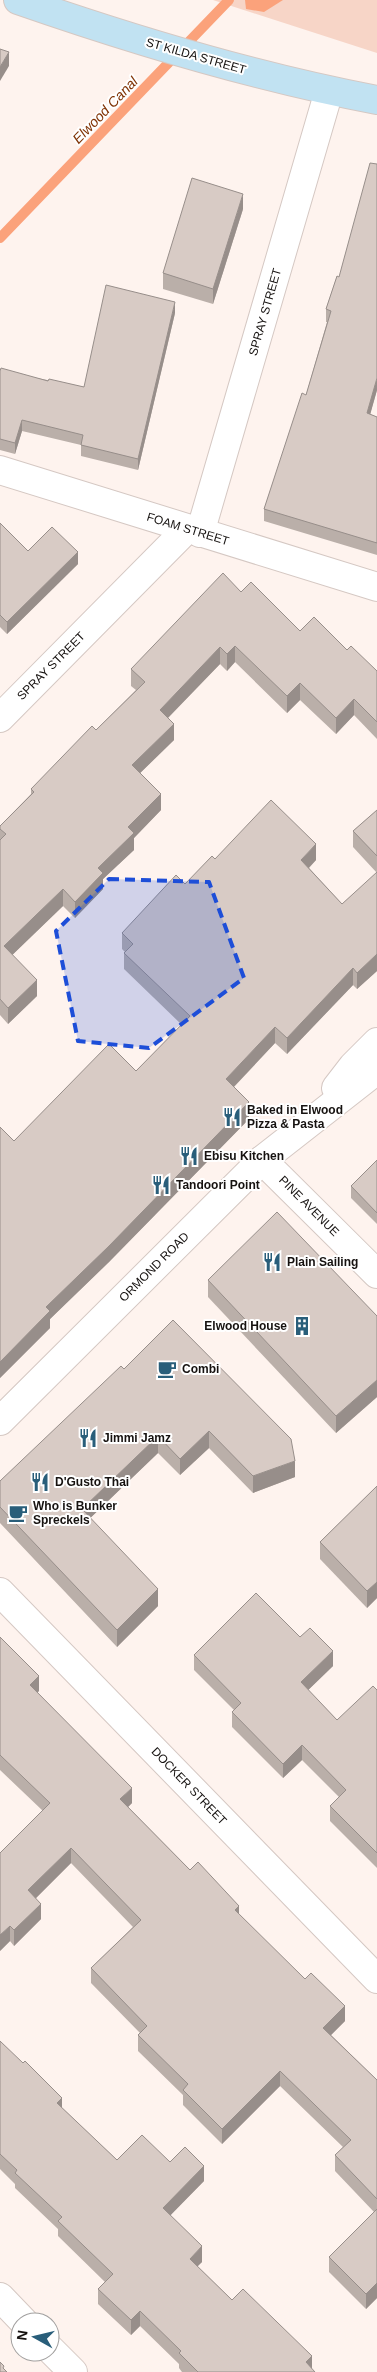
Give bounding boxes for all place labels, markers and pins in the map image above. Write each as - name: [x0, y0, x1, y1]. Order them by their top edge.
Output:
- place label: Baked in Elwood Pizza & Pasta: [247, 1103, 343, 1131]
- restaurant icon: Baked in Elwood Pizza & Pasta: [221, 1106, 243, 1128]
- restaurant icon: Ebisu Kitchen: [178, 1145, 200, 1167]
- place label: Ebisu Kitchen: [204, 1149, 284, 1163]
- restaurant icon: Tandoori Point: [150, 1174, 172, 1196]
- place label: Tandoori Point: [176, 1178, 260, 1192]
- restaurant icon: Plain Sailing: [261, 1251, 283, 1273]
- place label: Plain Sailing: [287, 1255, 358, 1269]
- building icon: Elwood House: [291, 1315, 313, 1337]
- place label: Elwood House: [204, 1319, 287, 1333]
- cafe icon: Combi: [156, 1358, 178, 1380]
- place label: Combi: [182, 1362, 219, 1376]
- restaurant icon: Jimmi Jamz: [77, 1427, 99, 1449]
- place label: Jimmi Jamz: [103, 1431, 171, 1445]
- restaurant icon: D'Gusto Thai: [29, 1471, 51, 1493]
- place label: D'Gusto Thai: [55, 1475, 129, 1489]
- place label: Who is Bunker Spreckels: [33, 1499, 117, 1527]
- cafe icon: Who is Bunker Spreckels: [7, 1502, 29, 1524]

